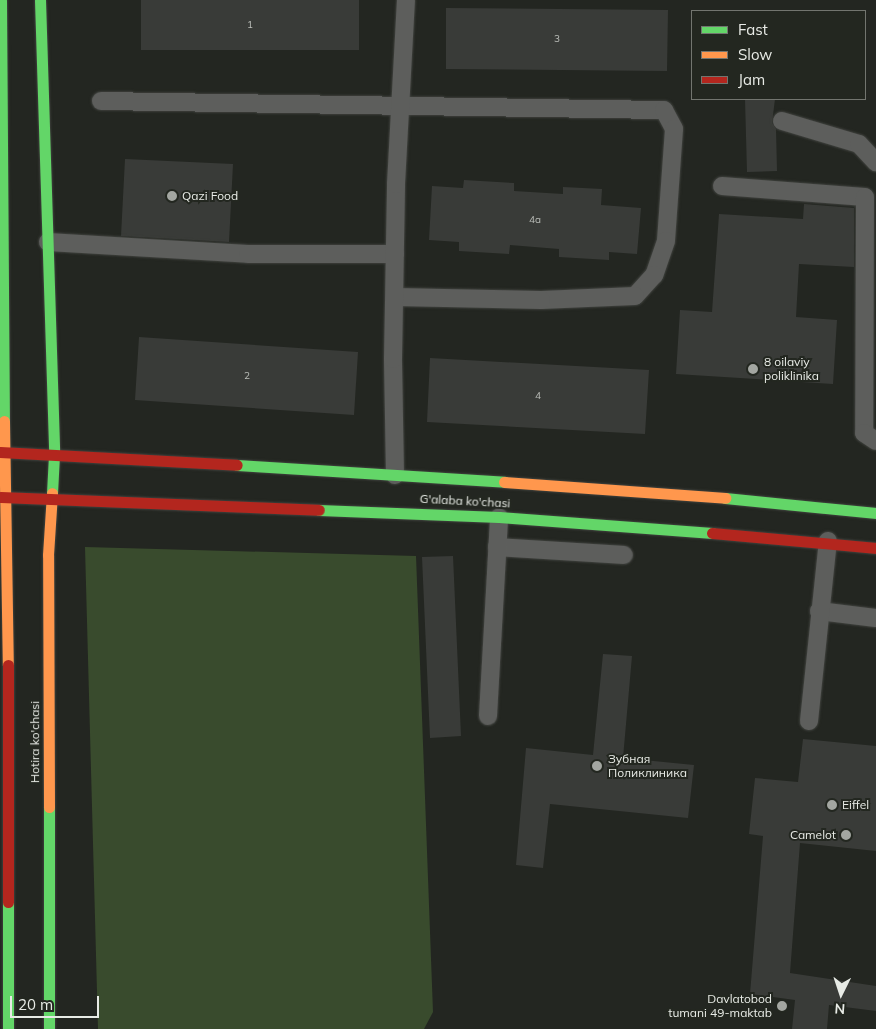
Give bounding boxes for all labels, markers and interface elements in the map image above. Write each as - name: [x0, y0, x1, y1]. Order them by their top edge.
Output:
- legend: [691, 10, 866, 100]
- house number: 1: [247, 19, 253, 31]
- text: Fast: [738, 20, 768, 39]
- house number: 3: [554, 33, 560, 45]
- text: Slow: [738, 45, 772, 64]
- text: Jam: [738, 70, 765, 89]
- place label: Qazi Food: [182, 189, 238, 203]
- marker: Qazi Food: [166, 190, 178, 202]
- house number: 4a: [529, 214, 541, 226]
- place label: 8 oilaviy poliklinika: [764, 355, 819, 383]
- marker: 8 oilaviy poliklinika: [746, 362, 760, 376]
- house number: 2: [244, 370, 250, 382]
- house number: 4: [535, 390, 541, 402]
- street label: G'alaba ko'chasi: [419, 491, 511, 511]
- street label: Hotira ko'chasi: [28, 701, 42, 783]
- place label: Зубная Поликлиника: [608, 752, 687, 780]
- marker: Зубная Поликлиника: [590, 759, 604, 773]
- place label: Eiffel: [842, 798, 869, 812]
- marker: Eiffel: [826, 799, 838, 811]
- place label: Camelot: [790, 828, 836, 842]
- marker: Camelot: [840, 829, 852, 841]
- north arrow: [816, 969, 866, 1019]
- scale bar: [12, 986, 101, 1018]
- place label: Davlatobod tumani 49-maktab: [668, 992, 772, 1020]
- text: 20 m: [18, 995, 53, 1014]
- marker: Davlatobod tumani 49-maktab: [776, 1000, 788, 1012]
- text: N: [834, 1000, 846, 1018]

